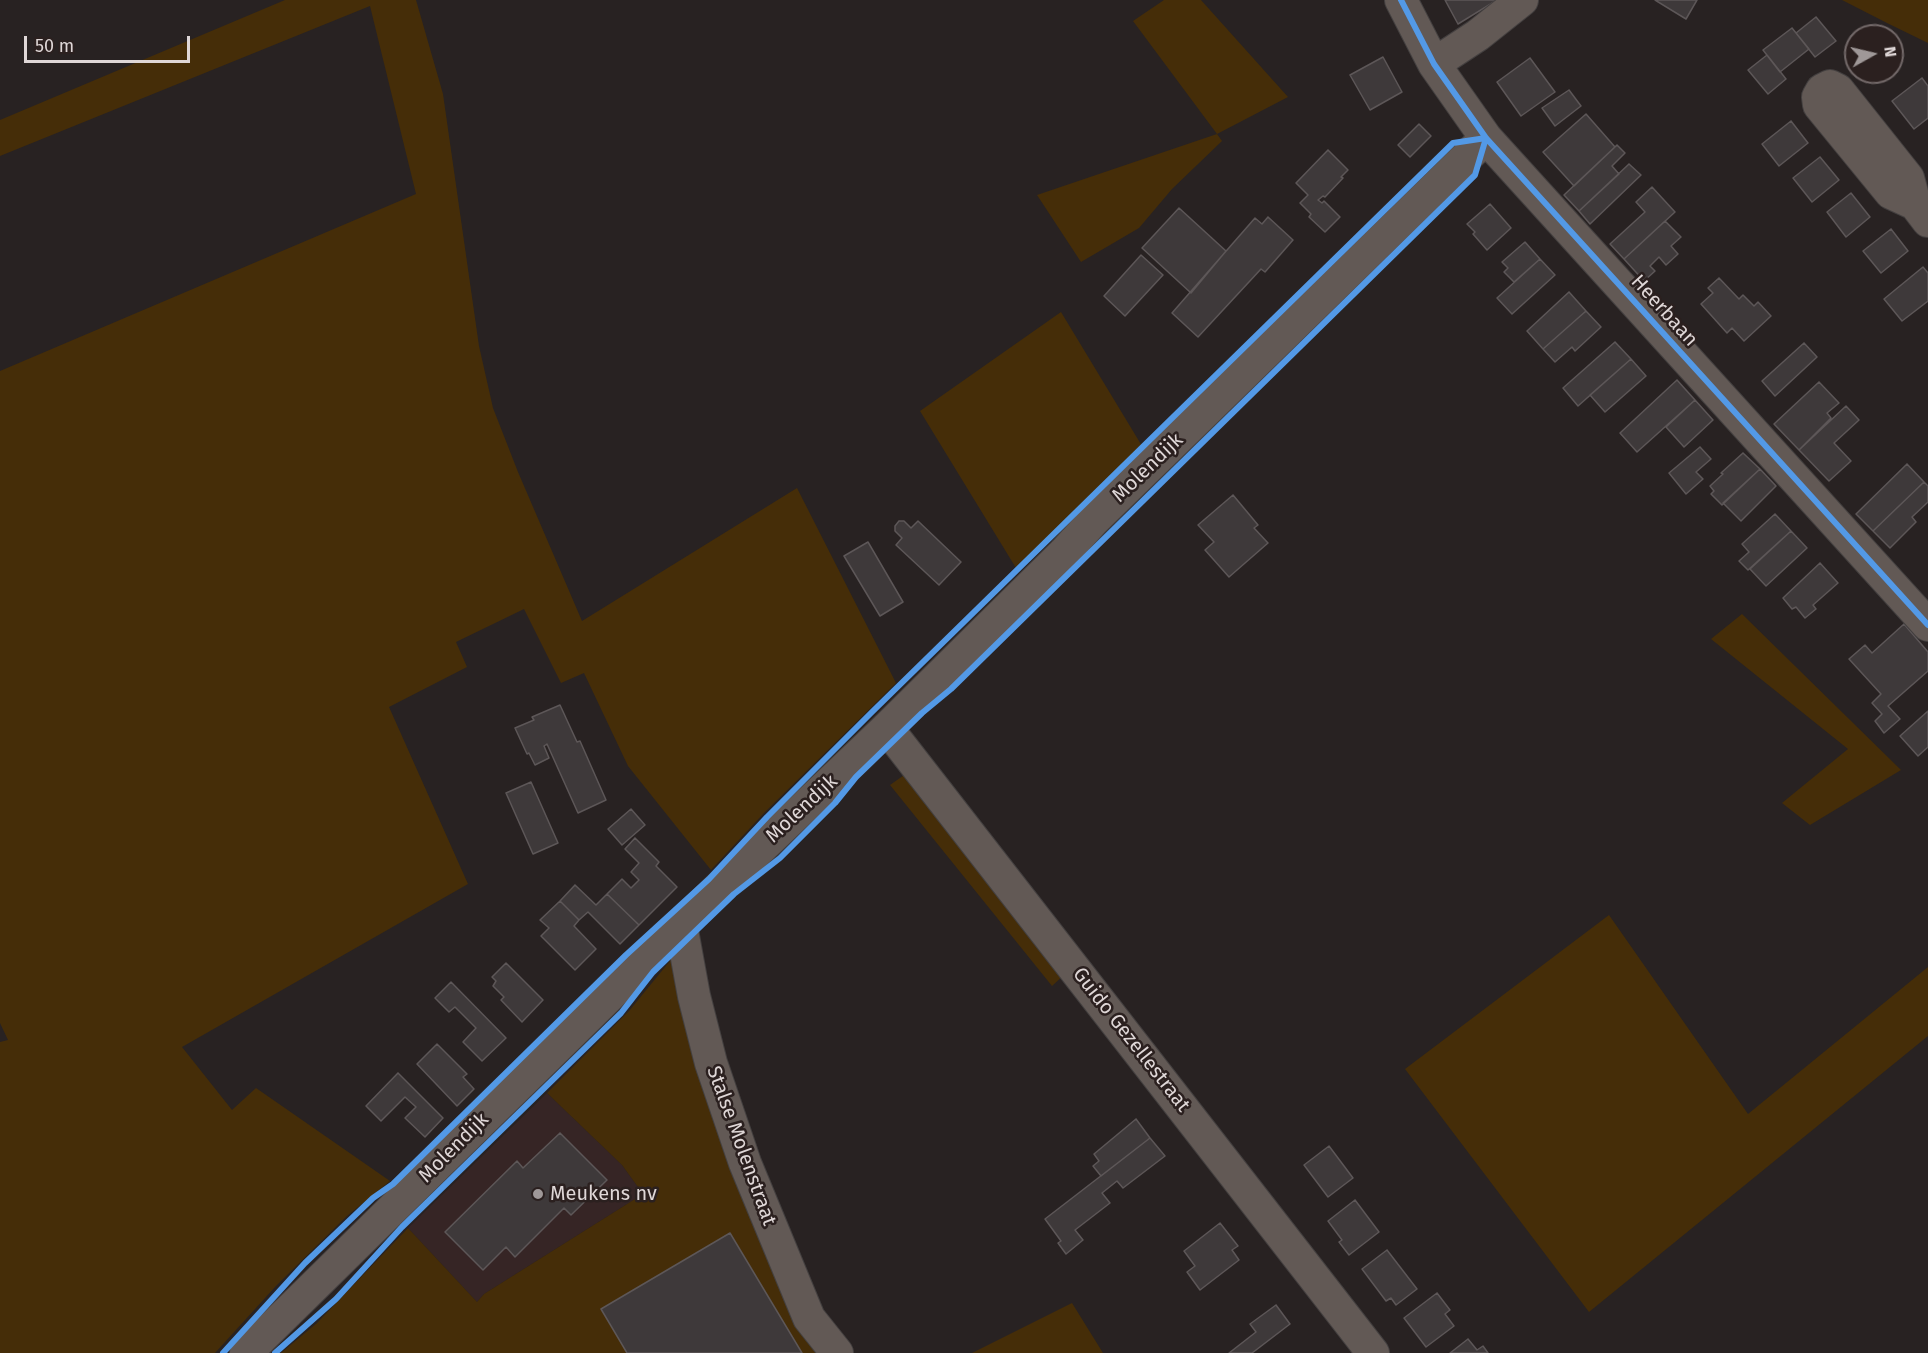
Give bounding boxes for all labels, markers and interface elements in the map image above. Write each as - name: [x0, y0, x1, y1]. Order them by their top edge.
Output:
- scale bar: [27, 24, 194, 62]
- north arrow: [1844, 24, 1904, 84]
- text: 50 m: [35, 35, 74, 57]
- text: N: [1880, 45, 1900, 58]
- street label: Heerbaan: [1626, 270, 1702, 352]
- street label: Molendijk: [1108, 428, 1188, 508]
- street label: Molendijk: [761, 770, 843, 848]
- street label: Guido Gezellestraat: [1067, 963, 1195, 1117]
- street label: Stalse Molenstraat: [701, 1063, 781, 1229]
- street label: Molendijk: [414, 1108, 494, 1188]
- place label: Meukens nv: [550, 1182, 657, 1206]
- marker: Meukens nv: [531, 1187, 545, 1201]

